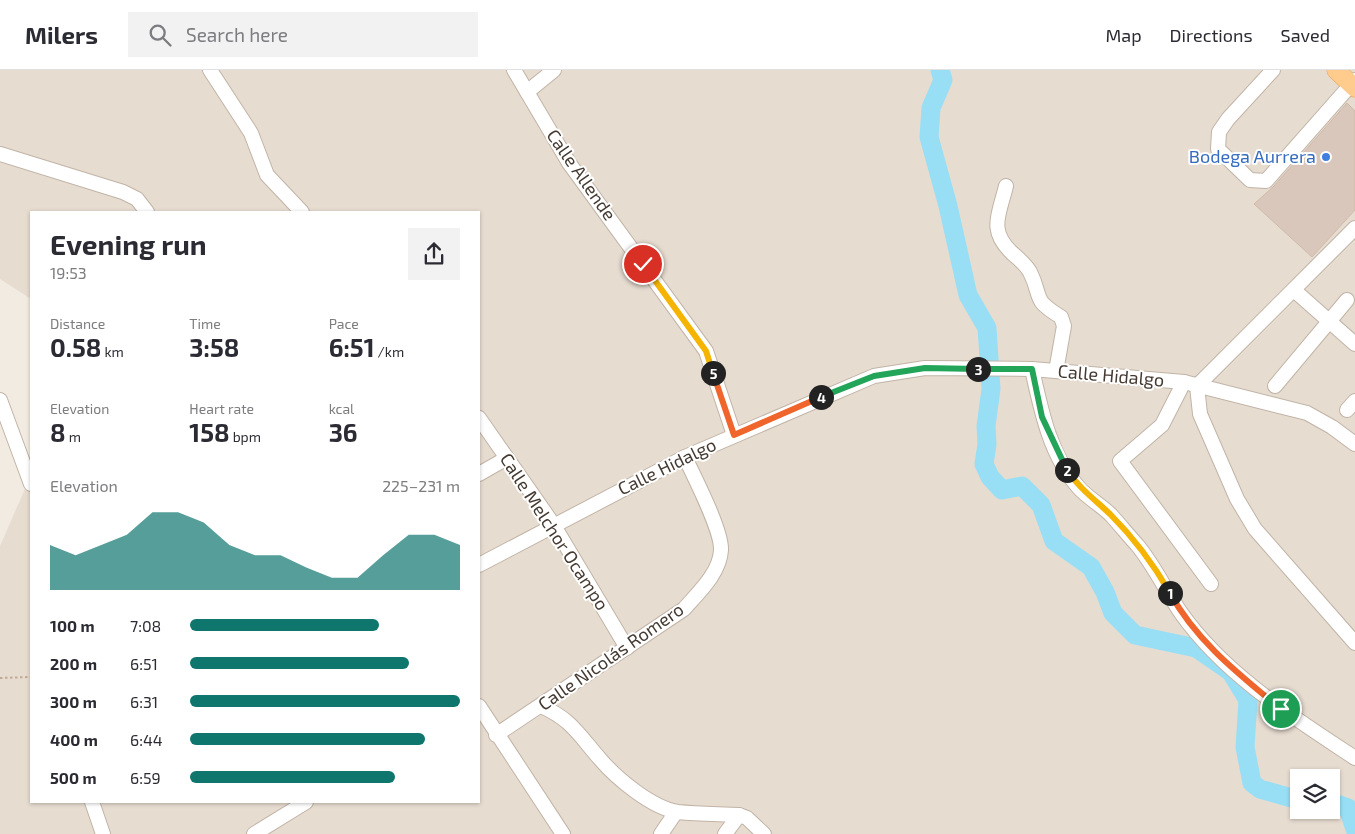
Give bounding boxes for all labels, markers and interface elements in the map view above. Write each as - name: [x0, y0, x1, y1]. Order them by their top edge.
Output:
- search box: [128, 12, 478, 57]
- text: Milers: [25, 20, 98, 49]
- icon: search: [146, 21, 174, 49]
- text: Search here: [186, 23, 288, 46]
- text: Map: [1105, 24, 1142, 46]
- text: Directions: [1170, 24, 1253, 46]
- text: Saved: [1281, 24, 1330, 46]
- street label: Calle Allende: [542, 125, 621, 224]
- place label: Bodega Aurrera: [1189, 145, 1316, 167]
- marker: Bodega Aurrera: [1320, 151, 1332, 163]
- text: Evening run: [50, 227, 207, 261]
- button: share: [408, 228, 460, 280]
- pin: [622, 243, 664, 285]
- icon: check: [629, 250, 657, 278]
- text: 19:53: [50, 263, 87, 282]
- text: Distance: [50, 315, 105, 332]
- text: Time: [189, 315, 221, 332]
- text: Pace: [329, 315, 359, 332]
- text: 0.58: [50, 332, 101, 362]
- text: 3:58: [189, 332, 239, 362]
- text: 6:51: [329, 332, 374, 362]
- text: km: [101, 343, 124, 360]
- text: /km: [374, 343, 404, 360]
- pin: 3: [966, 356, 990, 382]
- street label: Calle Hidalgo: [1057, 359, 1165, 391]
- pin: 5: [700, 360, 726, 386]
- text: 3: [975, 361, 982, 378]
- text: 5: [710, 365, 717, 382]
- pin: 4: [808, 384, 834, 410]
- text: 4: [817, 389, 826, 406]
- text: Elevation: [50, 400, 109, 417]
- text: Heart rate: [189, 400, 254, 417]
- text: kcal: [329, 400, 354, 417]
- text: 8: [50, 417, 66, 447]
- text: 158: [189, 417, 230, 447]
- text: 36: [329, 417, 358, 447]
- text: m: [66, 428, 81, 445]
- text: bpm: [230, 428, 261, 445]
- street label: Calle Hidalgo: [614, 433, 719, 499]
- street label: Calle Melchor Ocampo: [496, 449, 614, 614]
- pin: 2: [1054, 458, 1080, 482]
- text: 2: [1063, 462, 1072, 479]
- text: Elevation: [50, 476, 118, 495]
- text: 225–231 m: [382, 476, 460, 495]
- pin: 1: [1158, 580, 1182, 606]
- text: 1: [1167, 585, 1174, 602]
- street label: Calle Nicolás Romero: [533, 598, 688, 715]
- text: 100 m: [50, 616, 95, 635]
- text: 7:08: [130, 616, 161, 635]
- text: 200 m: [50, 654, 97, 673]
- text: 6:51: [130, 654, 158, 673]
- pin: [1260, 688, 1302, 730]
- text: 300 m: [50, 692, 97, 711]
- text: 6:31: [130, 692, 158, 711]
- icon: arrive: [1267, 695, 1295, 723]
- text: 400 m: [50, 730, 98, 749]
- text: 6:44: [130, 730, 163, 749]
- text: 500 m: [50, 768, 97, 787]
- text: 6:59: [130, 768, 161, 787]
- map controls: [1290, 769, 1340, 819]
- button: layers: [1290, 769, 1340, 819]

